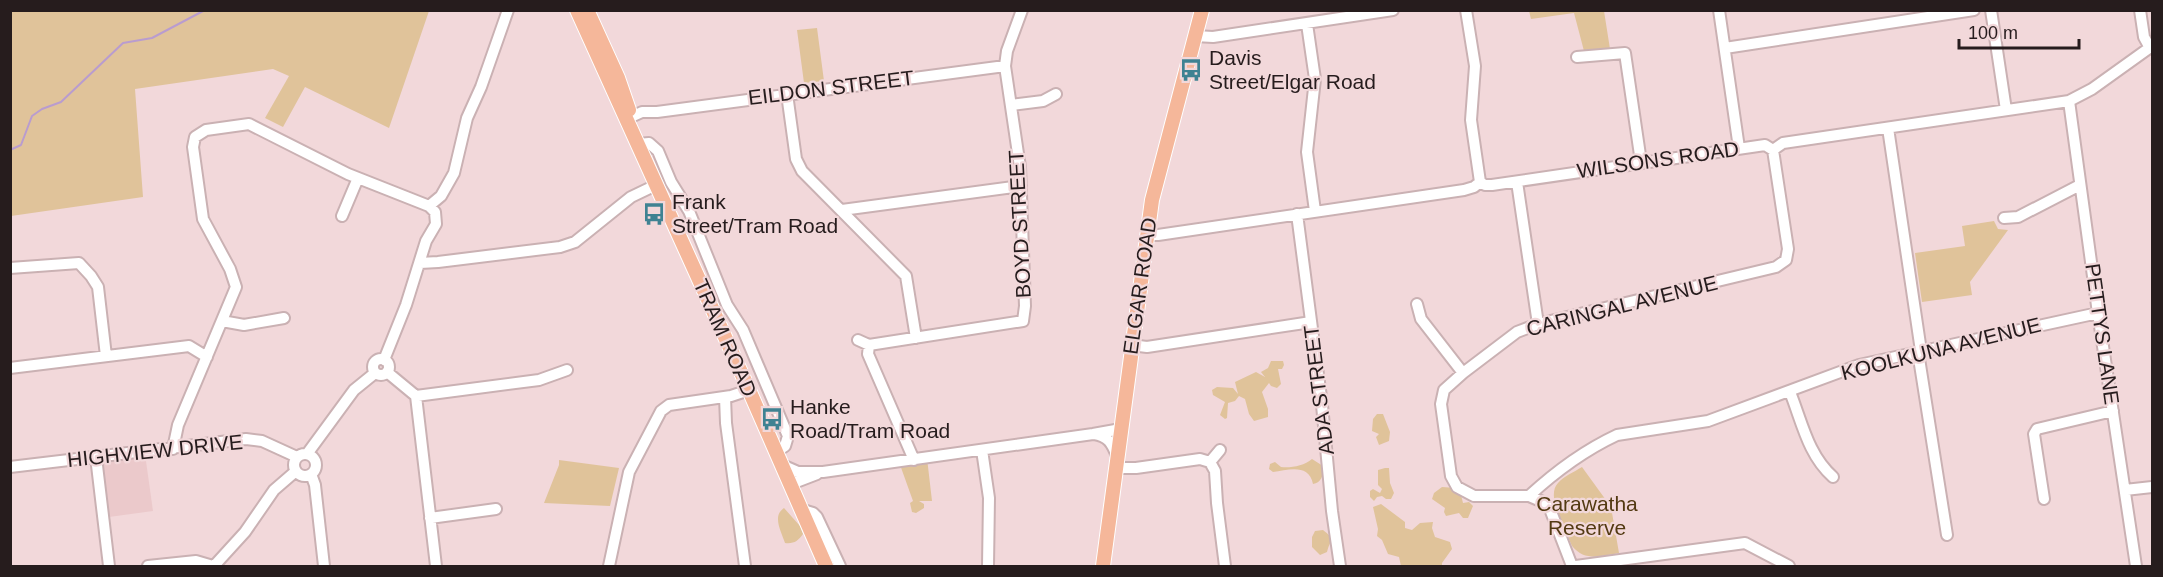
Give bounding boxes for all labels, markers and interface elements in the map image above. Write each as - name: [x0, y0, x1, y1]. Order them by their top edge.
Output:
- scale bar: [1959, 12, 2079, 50]
- text: 100 m: [1968, 23, 2018, 43]
- place label: Davis Street/Elgar Road: [1209, 46, 1376, 93]
- bus stop icon: Davis Street/Elgar Road: [1178, 57, 1204, 83]
- street label: EILDON STREET: [747, 66, 915, 109]
- street label: WILSONS ROAD: [1575, 137, 1740, 182]
- street label: BOYD STREET: [1004, 149, 1035, 299]
- place label: Frank Street/Tram Road: [672, 190, 838, 237]
- bus stop icon: Frank Street/Tram Road: [641, 201, 667, 227]
- street label: ELGAR ROAD: [1119, 216, 1160, 356]
- street label: PETTYS LANE: [2081, 262, 2124, 406]
- street label: CARINGAL AVENUE: [1524, 271, 1720, 340]
- street label: TRAM ROAD: [689, 276, 762, 400]
- street label: KOOLKUNA AVENUE: [1839, 313, 2043, 384]
- street label: ADA STREET: [1299, 324, 1338, 456]
- place label: Hanke Road/Tram Road: [790, 395, 950, 442]
- bus stop icon: Hanke Road/Tram Road: [759, 406, 785, 432]
- street label: HIGHVIEW DRIVE: [66, 430, 244, 471]
- park label: Carawatha Reserve: [1536, 492, 1638, 539]

